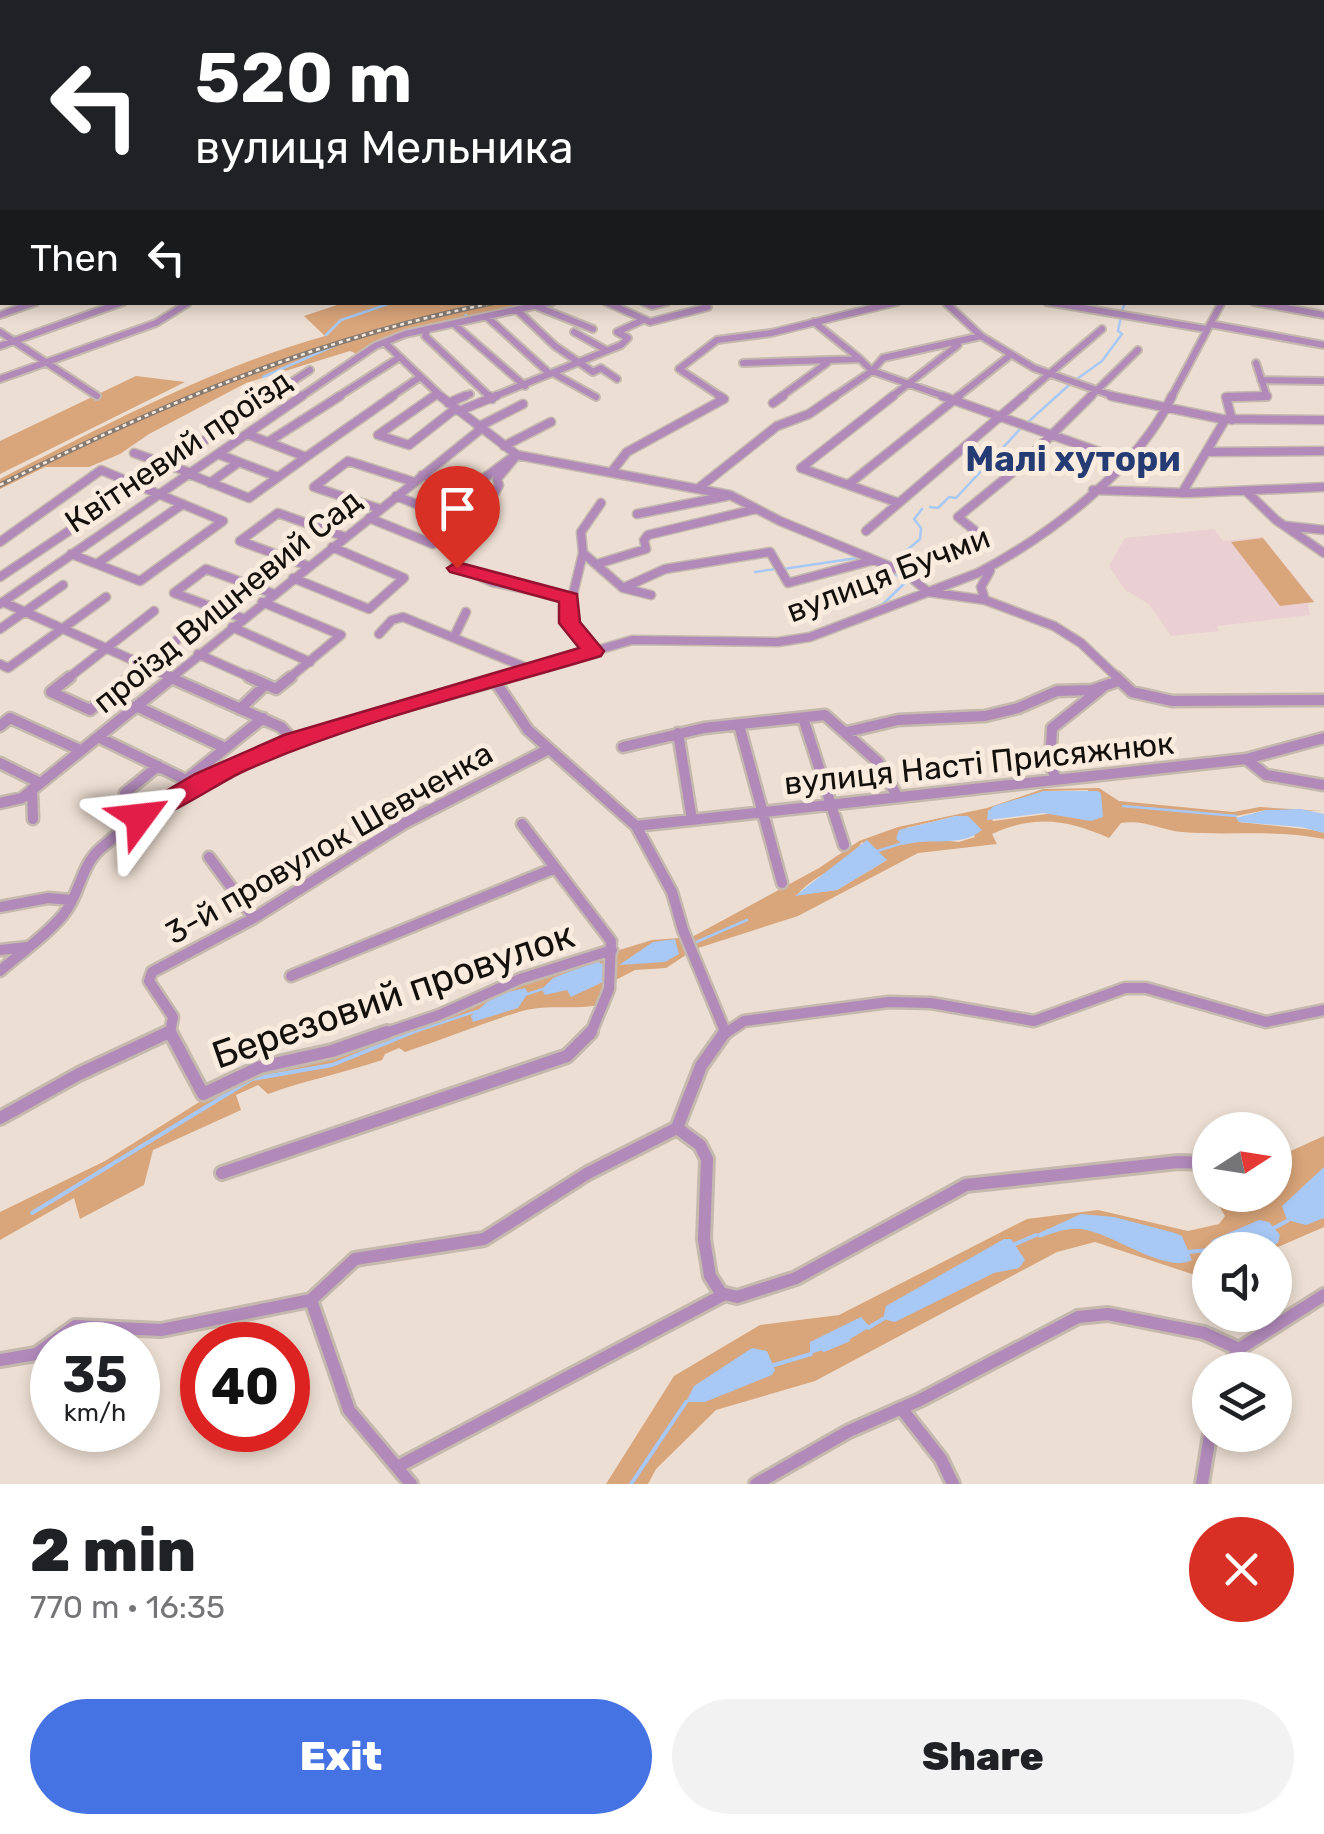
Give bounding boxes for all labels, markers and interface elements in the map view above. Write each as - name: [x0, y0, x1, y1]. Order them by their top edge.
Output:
- text: 520 m: [195, 37, 412, 120]
- icon: left: [30, 40, 160, 170]
- text: вулиця Мельника: [195, 121, 574, 174]
- icon: left: [139, 230, 194, 285]
- text: Then: [30, 235, 119, 281]
- street label: Квітневий проїзд: [58, 361, 298, 541]
- district label: Малі хутори: [965, 438, 1181, 480]
- pin: [415, 466, 500, 569]
- street label: проїзд Вишневий Сад: [85, 481, 369, 721]
- icon: arrive: [430, 481, 485, 536]
- street label: вулиця Бучми: [781, 518, 995, 630]
- street label: вулиця Насті Присяжнюк: [782, 724, 1176, 802]
- street label: 3-й провулок Шевченка: [159, 734, 499, 952]
- position arrow: [88, 765, 192, 869]
- street label: Березовий провулок: [206, 911, 580, 1079]
- north arrow: [1192, 1112, 1292, 1212]
- map controls: [1192, 1112, 1292, 1452]
- button: sound: [1192, 1232, 1292, 1332]
- speed limit sign: 40: [180, 1322, 310, 1452]
- text: 35: [62, 1345, 128, 1405]
- button: layers: [1192, 1352, 1292, 1452]
- text: km/h: [64, 1398, 126, 1427]
- text: 2 min: [30, 1515, 196, 1586]
- button: close: [1189, 1517, 1294, 1622]
- text: 770 m · 16:35: [30, 1588, 225, 1626]
- button: Exit: [30, 1699, 652, 1814]
- button: Share: [672, 1699, 1294, 1814]

